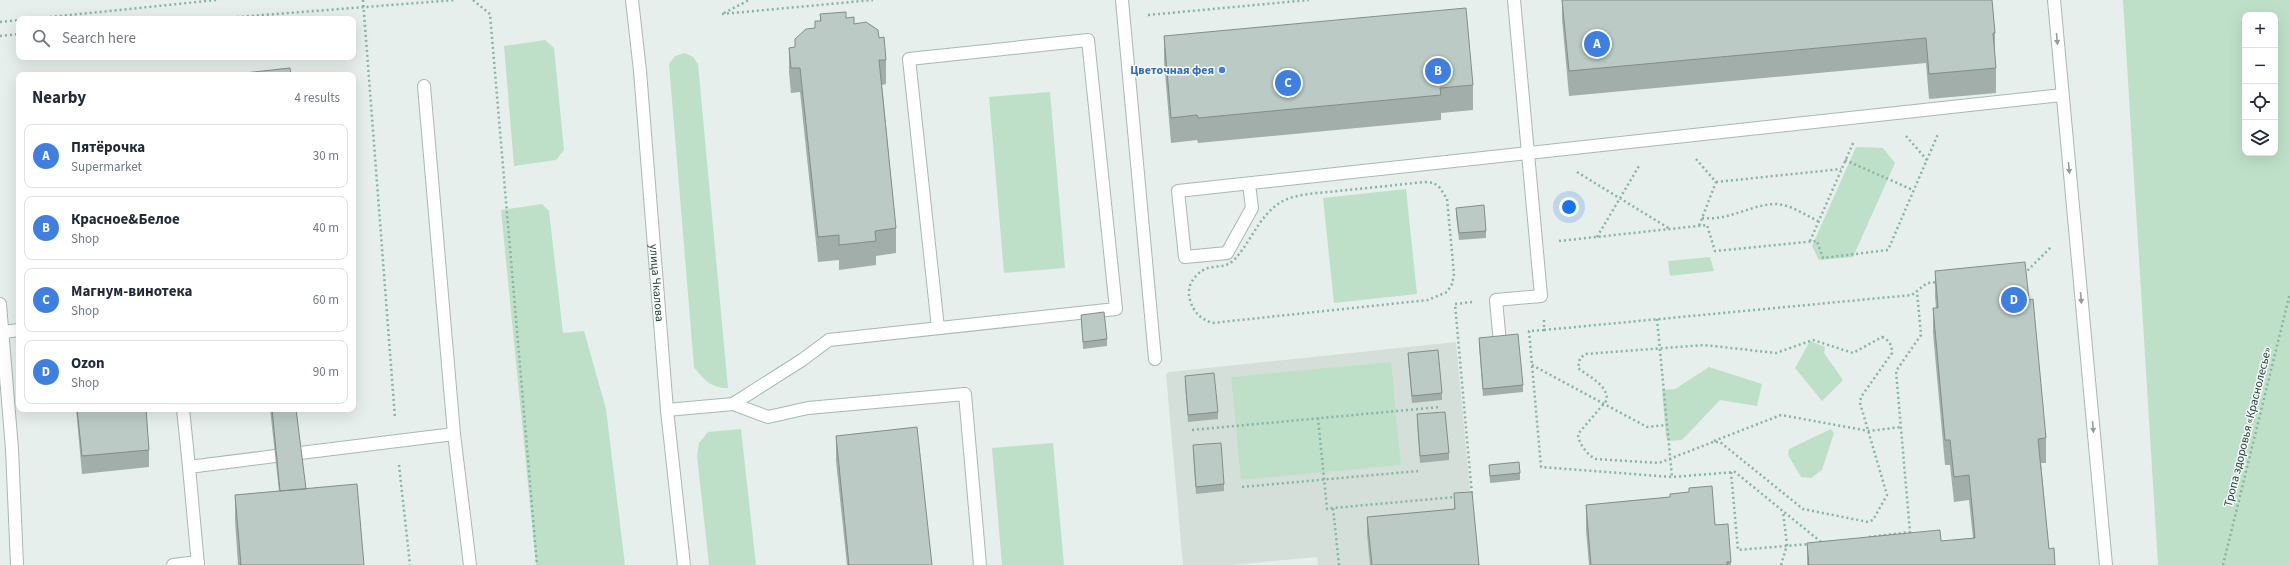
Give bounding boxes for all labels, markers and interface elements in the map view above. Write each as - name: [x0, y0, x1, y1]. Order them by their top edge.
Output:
- map controls: [2242, 12, 2278, 156]
- button: +: [2242, 12, 2278, 48]
- search box: [16, 16, 356, 60]
- icon: search: [30, 27, 52, 49]
- text: Search here: [62, 28, 136, 49]
- pin: A: [1584, 29, 1610, 59]
- one-way arrow: [2054, 33, 2061, 45]
- button: −: [2242, 48, 2278, 84]
- pin: B: [1425, 56, 1451, 86]
- place label: Цветочная фея: [1130, 62, 1214, 79]
- marker: Цветочная фея: [1217, 65, 1227, 75]
- pin: C: [1275, 68, 1301, 98]
- button: locate: [2242, 84, 2278, 120]
- text: Nearby: [32, 86, 86, 110]
- text: 4 results: [295, 89, 340, 107]
- button: layers: [2242, 120, 2278, 156]
- text: Пятёрочка: [71, 137, 145, 158]
- text: A: [42, 147, 50, 165]
- text: 30 m: [313, 147, 339, 165]
- text: Supermarket: [71, 158, 142, 176]
- one-way arrow: [2066, 162, 2072, 174]
- your location: [1559, 197, 1579, 217]
- text: Красное&Белое: [71, 209, 180, 230]
- text: B: [42, 219, 50, 237]
- text: 40 m: [313, 219, 339, 237]
- text: Shop: [71, 230, 99, 248]
- street label: улица Чкалова: [645, 243, 668, 322]
- text: Магнум-винотека: [71, 281, 192, 302]
- pin: D: [2001, 285, 2027, 315]
- text: C: [42, 291, 50, 309]
- text: 60 m: [313, 291, 339, 309]
- one-way arrow: [2078, 292, 2084, 304]
- text: Shop: [71, 302, 99, 320]
- street label: Тропа здоровья «Краснолесье»: [2220, 345, 2276, 509]
- text: Ozon: [71, 353, 105, 374]
- text: D: [42, 363, 50, 381]
- text: 90 m: [313, 363, 339, 381]
- text: Shop: [71, 374, 99, 392]
- one-way arrow: [2090, 421, 2096, 433]

